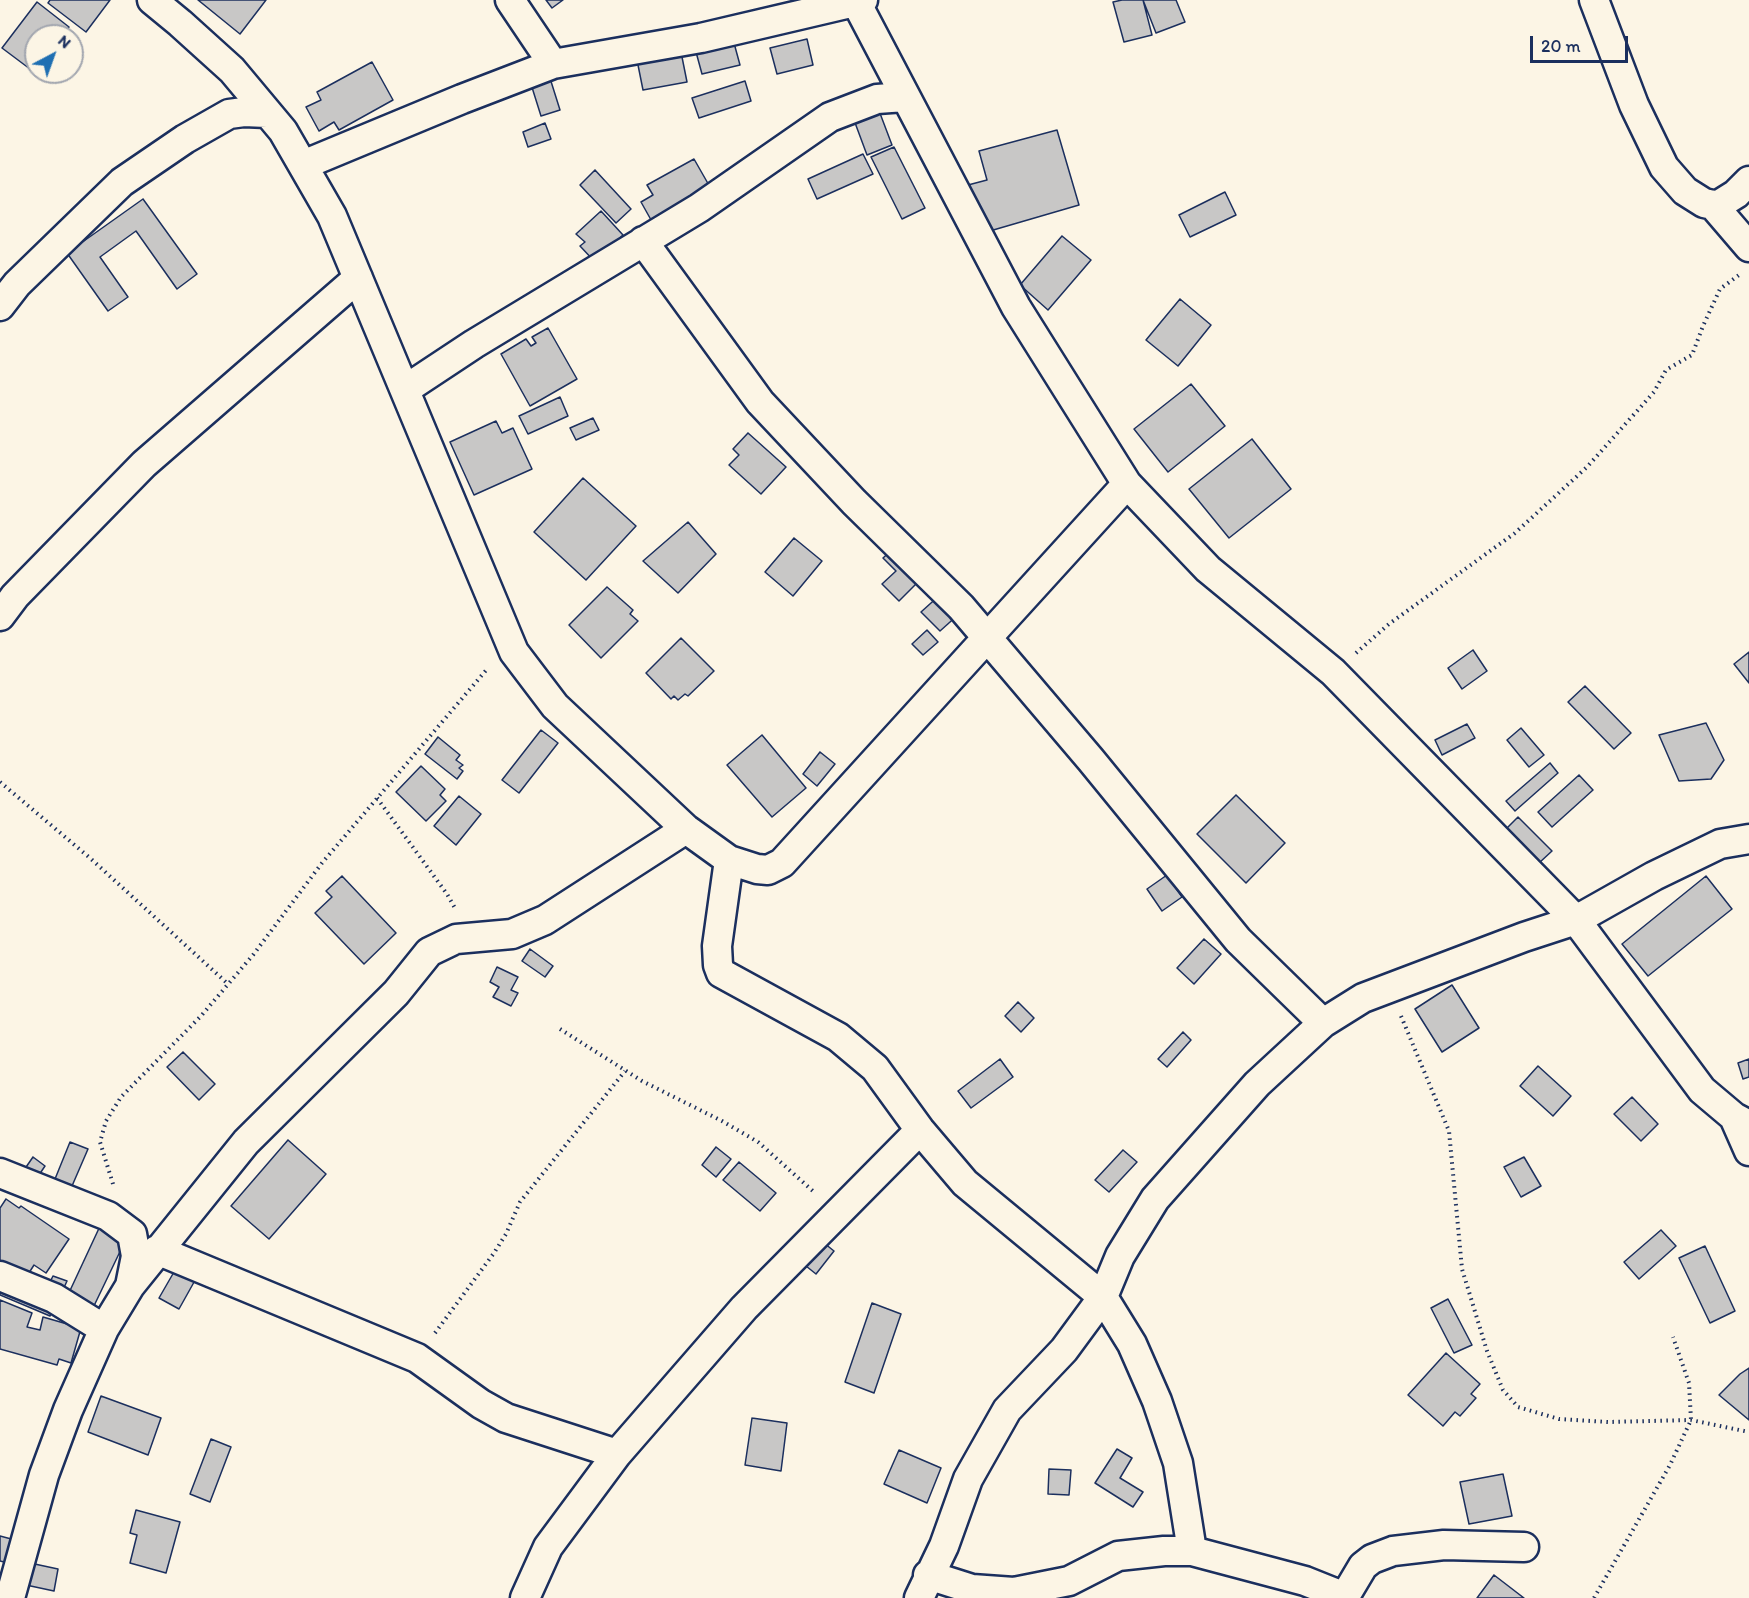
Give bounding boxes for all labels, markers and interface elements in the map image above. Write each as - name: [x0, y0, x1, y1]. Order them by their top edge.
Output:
- north arrow: [24, 24, 84, 84]
- scale bar: [1533, 24, 1630, 62]
- text: N: [55, 31, 75, 52]
- text: 20 m: [1541, 35, 1581, 57]

